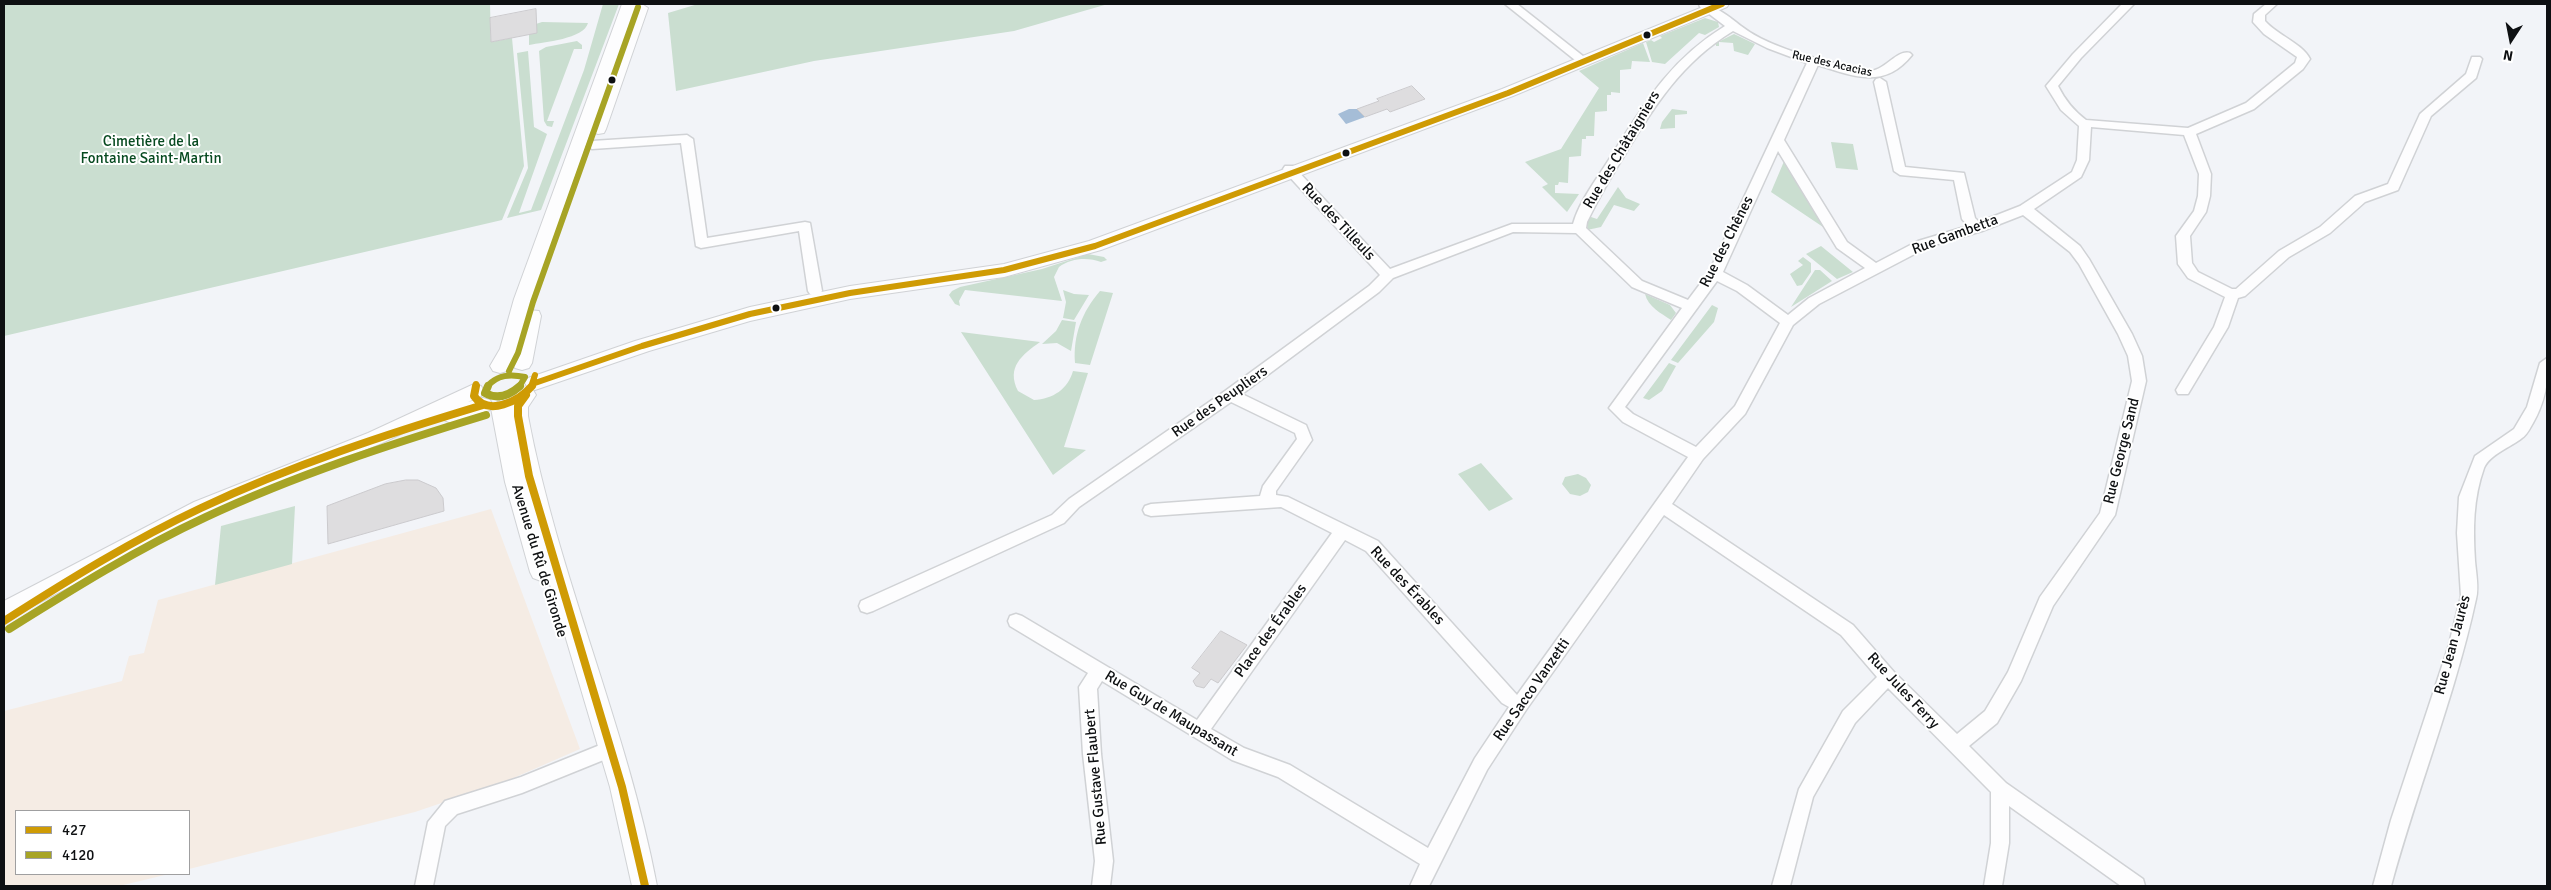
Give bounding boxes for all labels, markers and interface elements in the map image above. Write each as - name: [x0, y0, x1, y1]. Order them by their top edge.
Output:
- north arrow: [2486, 15, 2536, 65]
- unlabelled marker: [1642, 30, 1652, 40]
- text: N: [2502, 46, 2514, 64]
- street label: Rue des Acacias: [1791, 48, 1873, 80]
- unlabelled marker: [607, 75, 617, 85]
- street label: Rue des Châtaigniers: [1580, 88, 1664, 212]
- park label: Cimetière de la Fontaine Saint-Martin: [80, 133, 222, 168]
- unlabelled marker: [1341, 148, 1351, 158]
- street label: Rue des Tilleuls: [1297, 179, 1379, 265]
- street label: Rue des Chênes: [1696, 193, 1758, 291]
- street label: Rue Gambetta: [1909, 211, 2001, 259]
- unlabelled marker: [771, 303, 781, 313]
- street label: Rue des Peupliers: [1169, 362, 1271, 442]
- street label: Rue George Sand: [2100, 396, 2144, 506]
- street label: Avenue du Rû de Gironde: [507, 482, 571, 640]
- street label: Rue des Érables: [1366, 543, 1448, 629]
- street label: Place des Érables: [1231, 581, 1311, 681]
- street label: Rue Jean Jaurès: [2431, 593, 2475, 697]
- street label: Rue Sacco Vanzetti: [1490, 635, 1574, 745]
- street label: Rue Jules Ferry: [1863, 649, 1943, 733]
- street label: Rue Guy de Maupassant: [1101, 667, 1241, 761]
- street label: Rue Gustave Flaubert: [1081, 708, 1111, 846]
- legend: [15, 810, 190, 875]
- text: 427: [62, 821, 86, 839]
- text: 4120: [62, 846, 94, 864]

